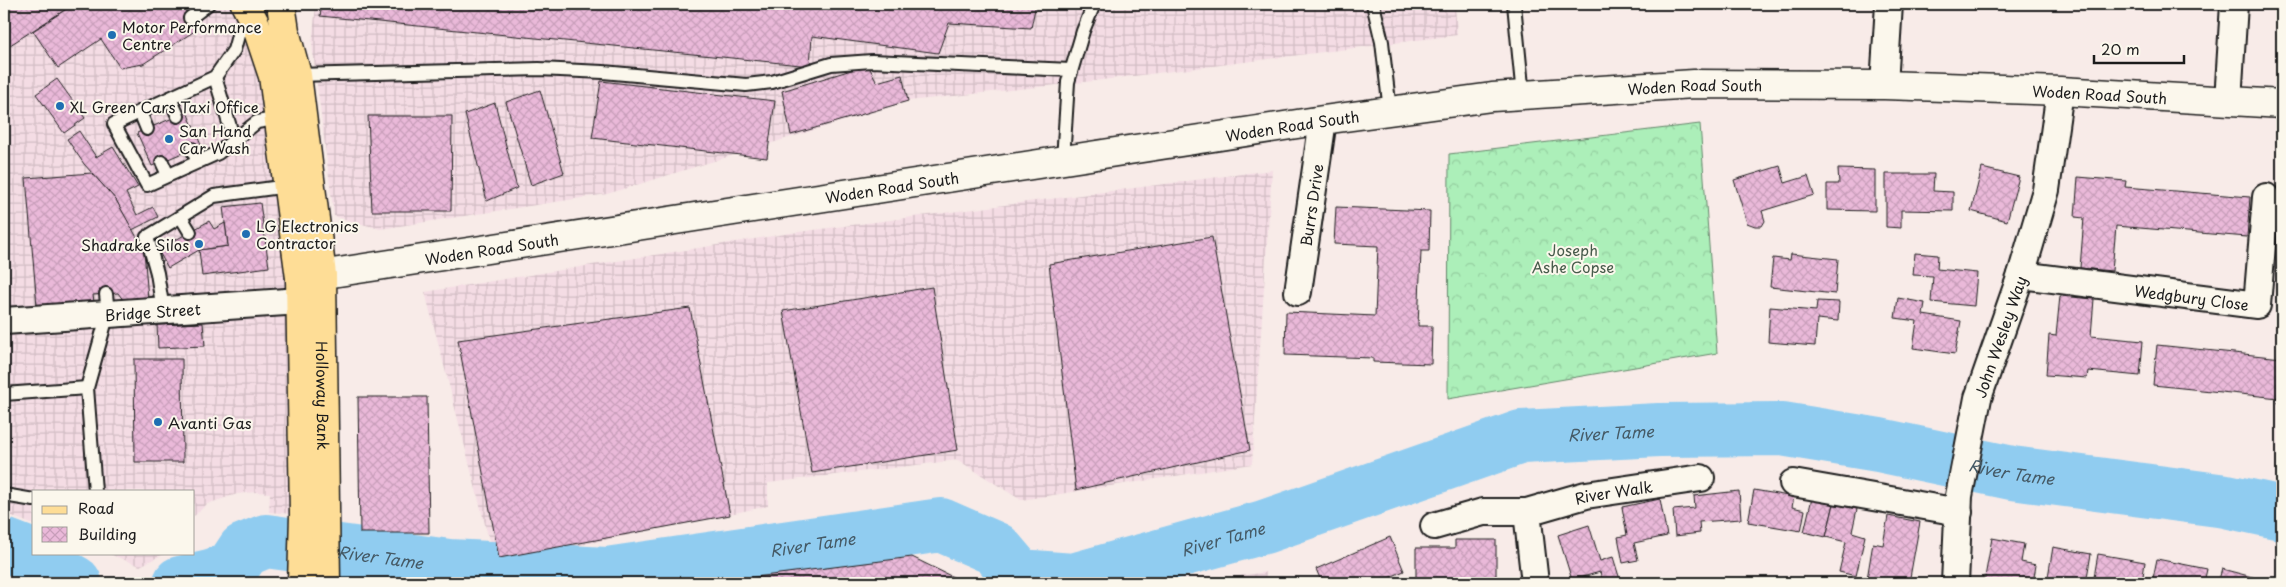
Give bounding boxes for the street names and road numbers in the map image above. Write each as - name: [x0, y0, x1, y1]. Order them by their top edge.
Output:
- street label: Woden Road South: [1627, 72, 1762, 100]
- street label: Woden Road South: [2032, 79, 2168, 109]
- street label: Woden Road South: [1224, 104, 1361, 146]
- street label: Burrs Drive: [1293, 162, 1328, 248]
- street label: Woden Road South: [824, 165, 960, 208]
- street label: Woden Road South: [423, 227, 560, 270]
- street label: John Wesley Way: [1968, 272, 2031, 401]
- street label: Wedgbury Close: [2133, 278, 2250, 315]
- street label: Bridge Street: [104, 296, 201, 326]
- street label: Holloway Bank: [311, 341, 336, 451]
- street label: River Walk: [1571, 474, 1654, 509]

